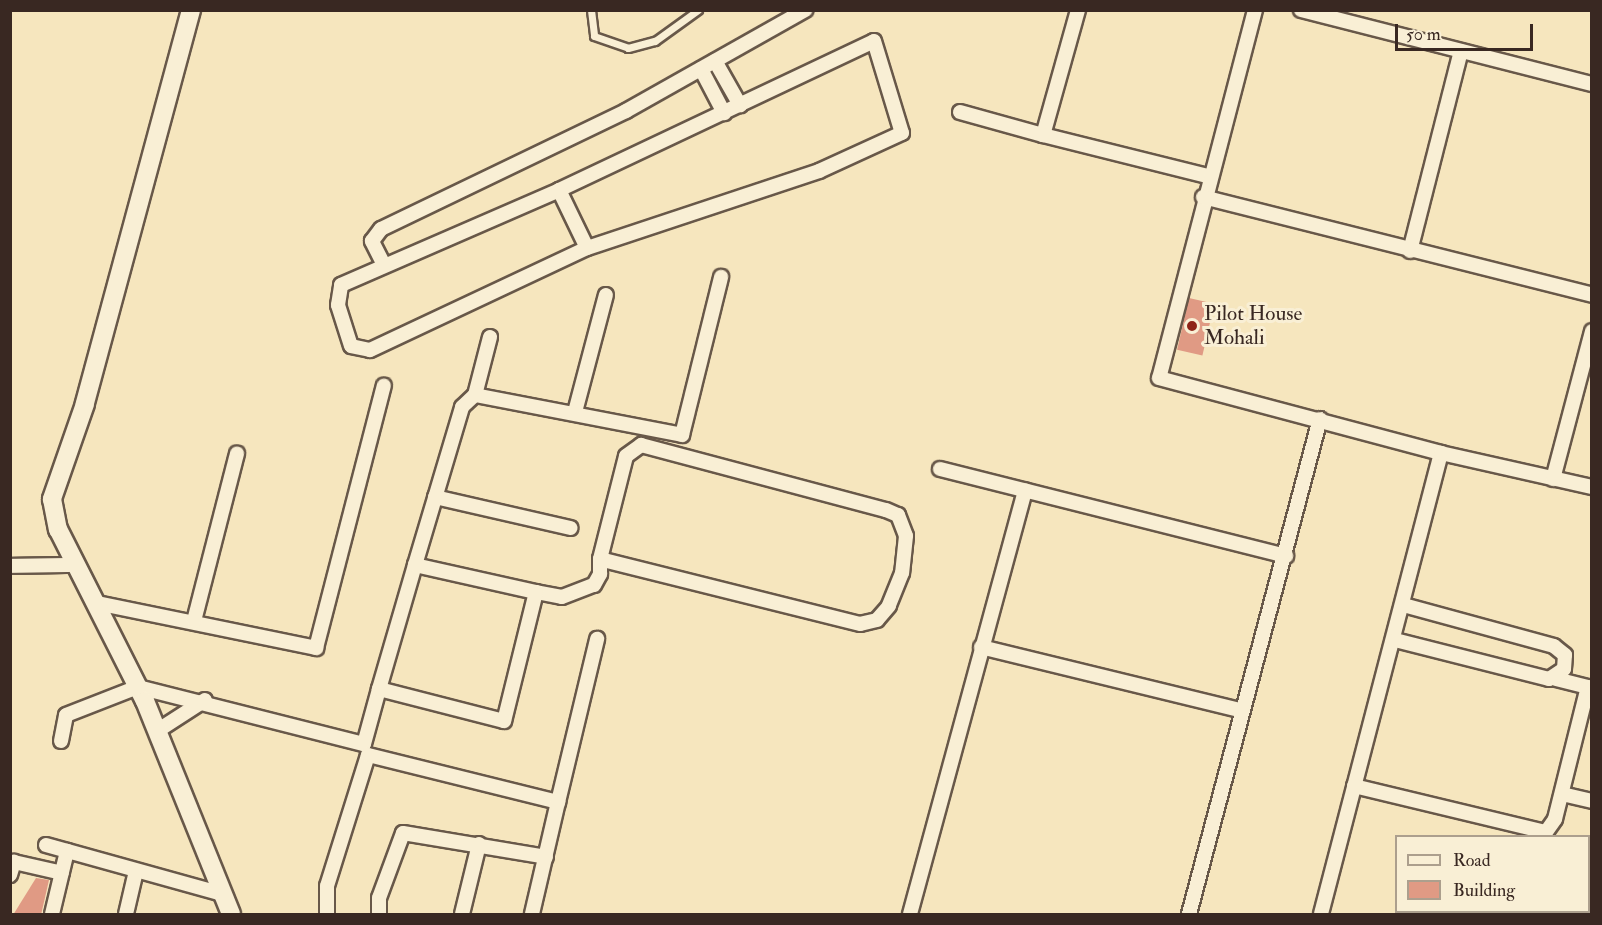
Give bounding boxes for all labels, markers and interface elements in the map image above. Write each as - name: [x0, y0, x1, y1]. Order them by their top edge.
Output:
- scale bar: [1398, 12, 1536, 50]
- text: 50 m: [1406, 23, 1441, 46]
- place label: Pilot House Mohali: [1204, 301, 1302, 351]
- marker: Pilot House Mohali: [1185, 319, 1199, 333]
- legend: [1395, 835, 1590, 913]
- text: Road: [1453, 849, 1491, 872]
- text: Building: [1453, 879, 1515, 902]

